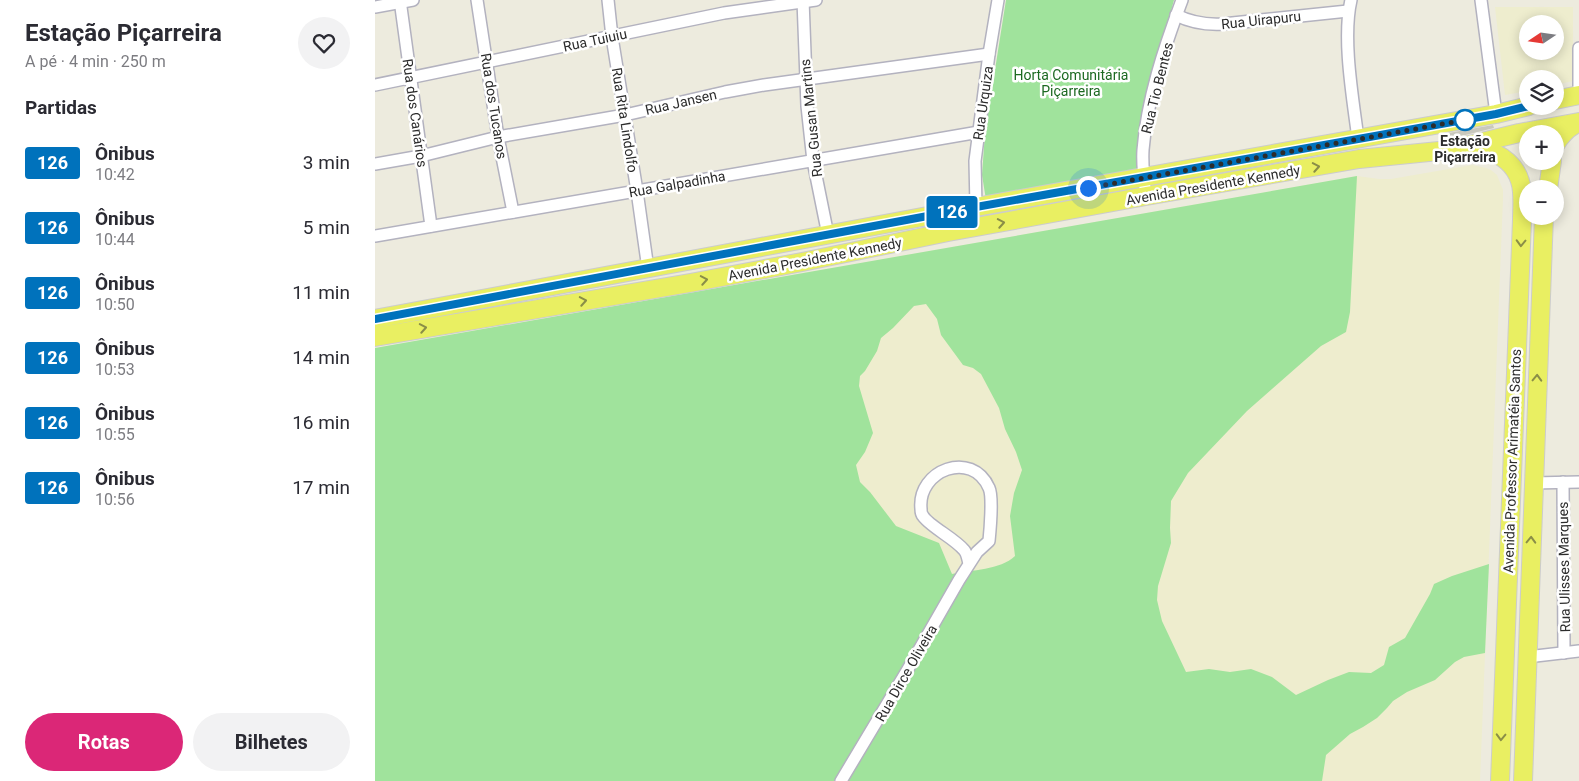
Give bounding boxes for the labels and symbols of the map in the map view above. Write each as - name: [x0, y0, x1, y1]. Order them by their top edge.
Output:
- street label: Rua Uirapuru: [1220, 8, 1302, 32]
- north arrow: [1519, 15, 1564, 60]
- street label: Rua Tuiuiu: [562, 25, 628, 55]
- street label: Rua Tio Bentes: [1138, 41, 1176, 135]
- street label: Rua dos Tucanos: [478, 52, 510, 160]
- street label: Rua dos Canários: [399, 58, 431, 168]
- street label: Rua Gusan Martins: [797, 58, 825, 178]
- street label: Rua Urquiza: [970, 65, 996, 141]
- street label: Rua Rita Lindolfo: [609, 66, 641, 174]
- park label: Horta Comunitária Piçarreira: [1014, 67, 1128, 99]
- street label: Rua Jansen: [644, 86, 718, 118]
- marker: Estação Piçarreira: [1454, 109, 1476, 131]
- place label: Estação Piçarreira: [1434, 133, 1496, 165]
- street label: Avenida Presidente Kennedy: [1125, 162, 1302, 208]
- one-way arrow: [1312, 162, 1320, 172]
- street label: Rua Galpadinha: [627, 168, 727, 200]
- your location: [1076, 176, 1101, 201]
- line badge: 126: [923, 196, 981, 228]
- one-way arrow: [997, 219, 1005, 229]
- street label: Avenida Presidente Kennedy: [727, 234, 904, 284]
- one-way arrow: [1516, 239, 1526, 247]
- one-way arrow: [700, 276, 708, 286]
- one-way arrow: [579, 297, 588, 307]
- one-way arrow: [419, 324, 427, 334]
- street label: Avenida Professor Arimatéia Santos: [1500, 349, 1524, 573]
- one-way arrow: [1532, 373, 1543, 381]
- street label: Rua Ulisses Marques: [1555, 502, 1573, 632]
- one-way arrow: [1525, 536, 1536, 544]
- street label: Rua Dirce Oliveira: [872, 622, 940, 724]
- one-way arrow: [1496, 734, 1506, 742]

